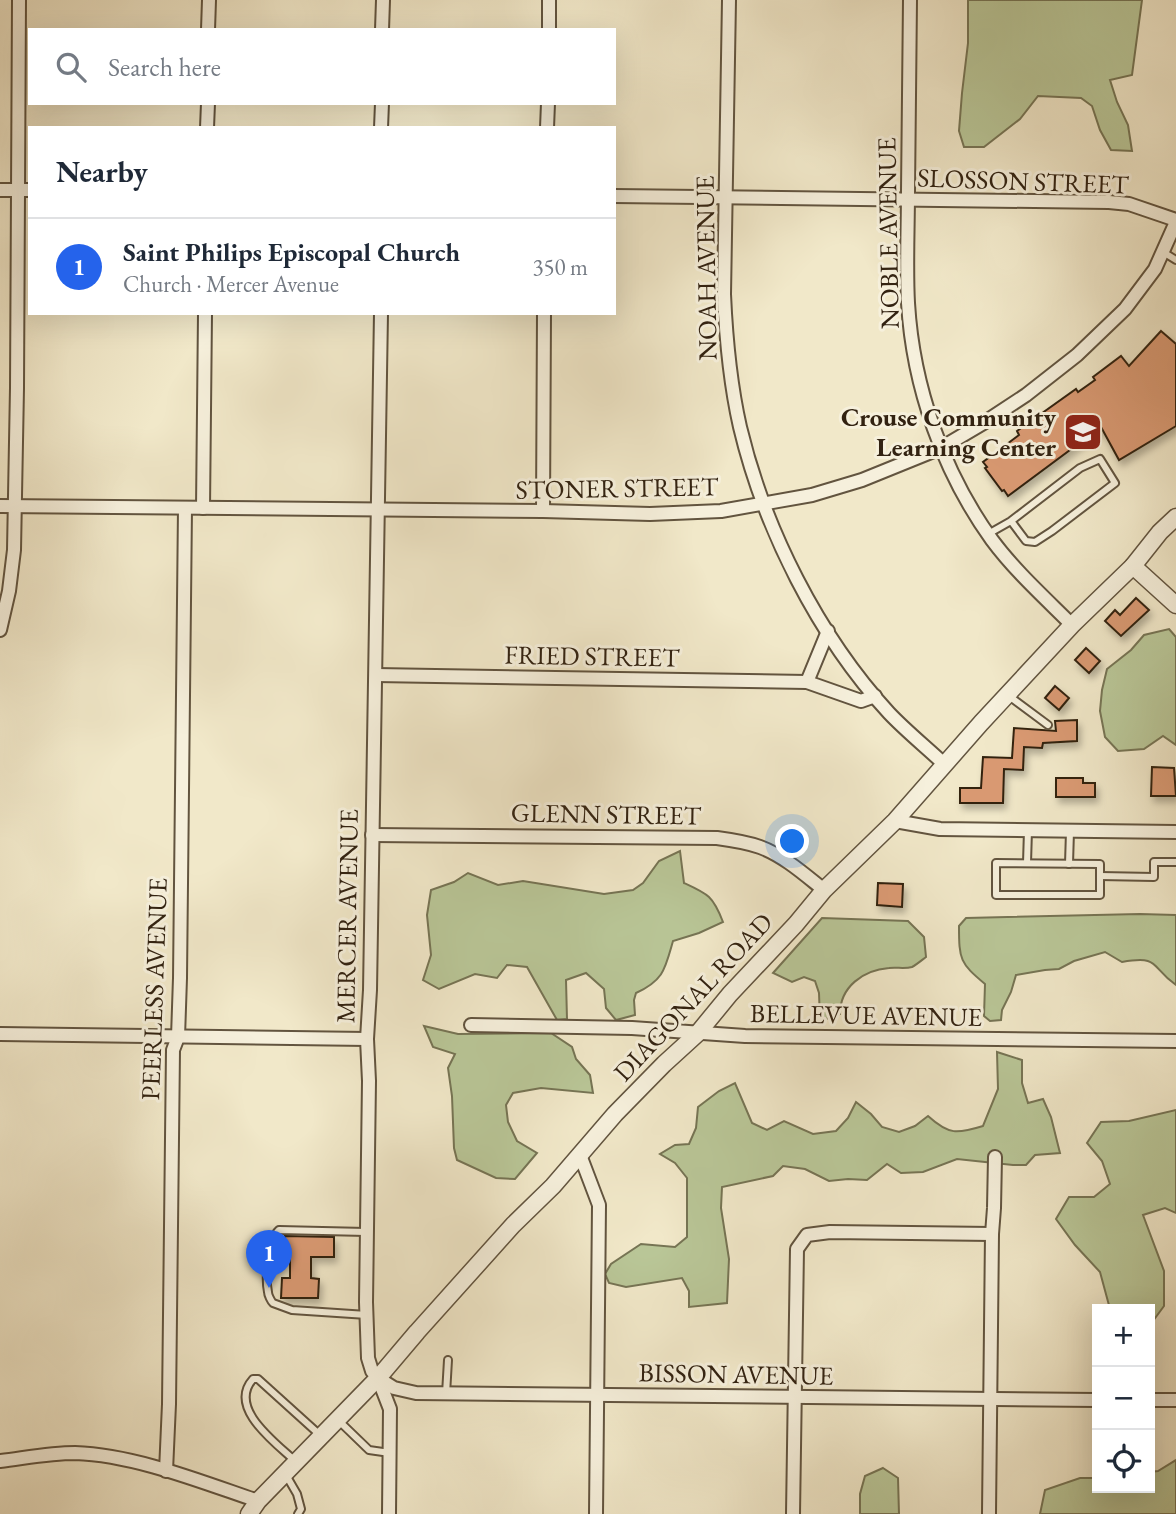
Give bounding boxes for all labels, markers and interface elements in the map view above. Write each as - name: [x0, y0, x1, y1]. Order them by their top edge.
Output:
- search box: [28, 28, 616, 105]
- icon: search: [52, 48, 90, 86]
- text: Search here: [108, 50, 221, 84]
- street label: NOBLE AVENUE: [869, 137, 907, 329]
- text: Nearby: [56, 152, 148, 191]
- street label: SLOSSON STREET: [917, 160, 1130, 202]
- street label: NOAH AVENUE: [687, 175, 725, 361]
- text: Saint Philips Episcopal Church: [123, 235, 460, 269]
- text: 1: [73, 252, 85, 282]
- text: 350 m: [532, 252, 588, 282]
- text: Church · Mercer Avenue: [123, 269, 339, 299]
- place label: Crouse Community Learning Center: [841, 400, 1056, 464]
- school or university icon: Crouse Community Learning Center: [1062, 411, 1104, 453]
- street label: STONER STREET: [515, 469, 719, 507]
- street label: FRIED STREET: [504, 637, 680, 675]
- street label: GLENN STREET: [511, 795, 702, 833]
- street label: MERCER AVENUE: [328, 808, 366, 1023]
- your location: [775, 824, 809, 858]
- street label: PEERLESS AVENUE: [133, 877, 175, 1101]
- street label: DIAGONAL ROAD: [606, 905, 780, 1089]
- street label: BELLEVUE AVENUE: [750, 996, 983, 1034]
- pin: 1: [246, 1230, 292, 1288]
- map controls: [1092, 1304, 1155, 1493]
- button: +: [1092, 1304, 1155, 1367]
- street label: BISSON AVENUE: [638, 1355, 834, 1393]
- button: −: [1092, 1367, 1155, 1430]
- button: locate: [1092, 1430, 1155, 1493]

